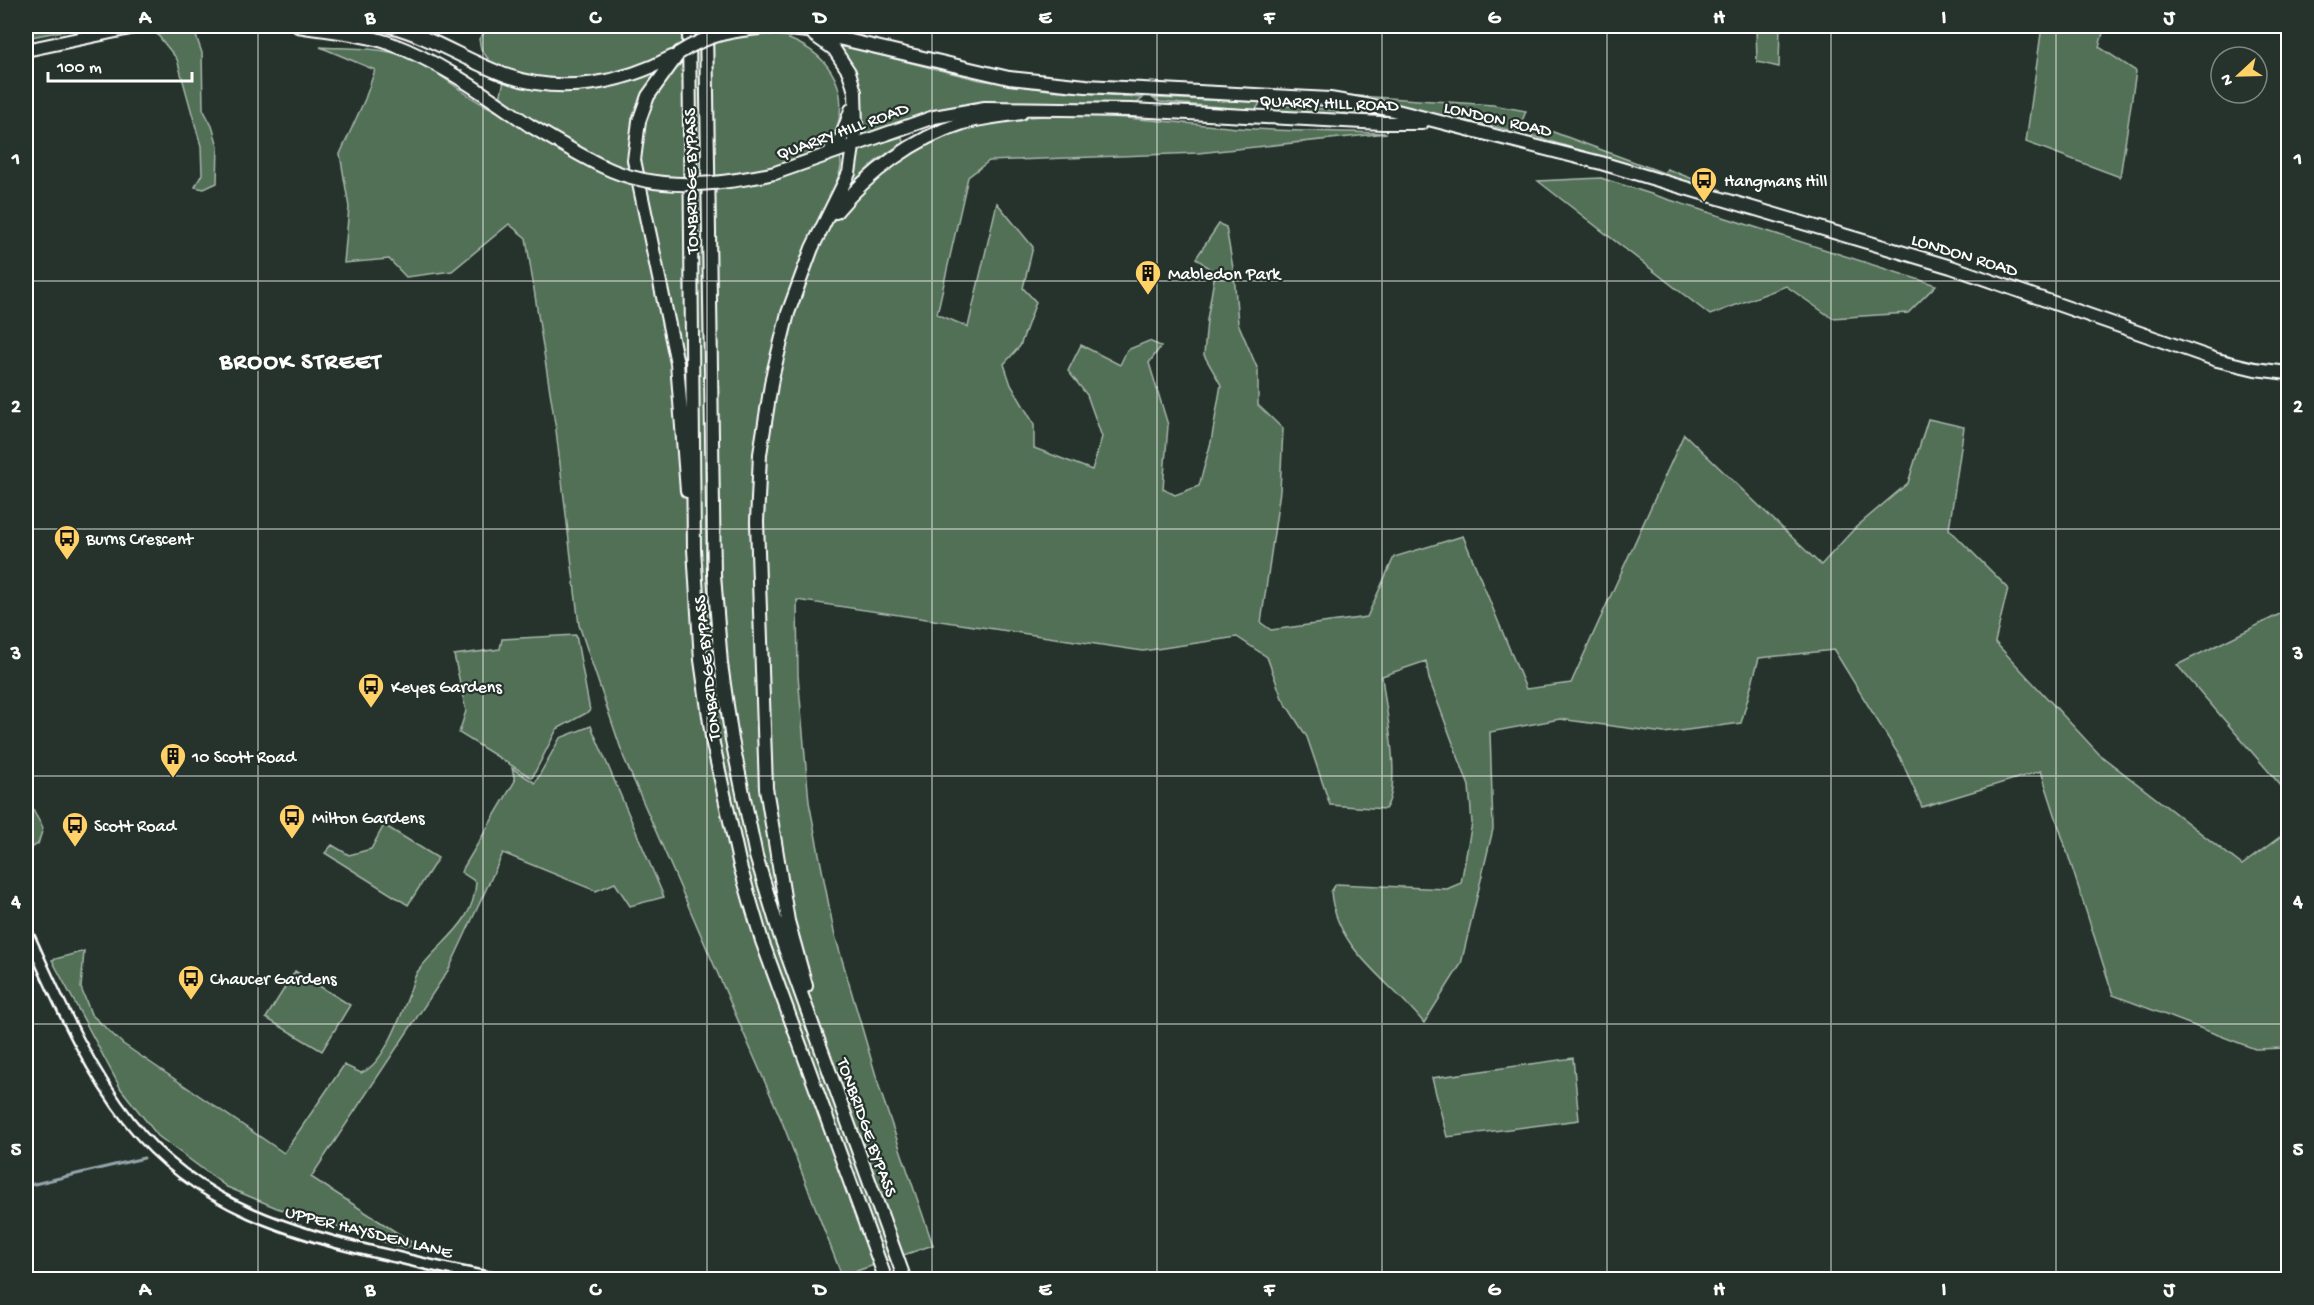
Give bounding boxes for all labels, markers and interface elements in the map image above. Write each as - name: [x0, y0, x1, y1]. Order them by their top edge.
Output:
- text: A: [138, 8, 153, 31]
- text: B: [364, 8, 376, 31]
- text: C: [589, 8, 603, 31]
- text: D: [811, 8, 827, 31]
- text: E: [1039, 8, 1053, 31]
- text: F: [1263, 8, 1276, 31]
- text: G: [1488, 8, 1502, 31]
- text: H: [1713, 8, 1725, 31]
- text: I: [1942, 8, 1947, 31]
- text: J: [2163, 8, 2176, 31]
- scale bar: [48, 45, 192, 83]
- north arrow: [2209, 45, 2269, 105]
- text: 100 m: [56, 58, 102, 79]
- text: N: [2217, 70, 2239, 88]
- street label: QUARRY HILL ROAD: [1259, 92, 1399, 117]
- street label: LONDON ROAD: [1441, 98, 1554, 143]
- street label: QUARRY HILL ROAD: [774, 99, 912, 166]
- street label: TONBRIDGE BYPASS: [681, 107, 704, 255]
- text: 1: [11, 149, 20, 172]
- text: 1: [2293, 149, 2302, 172]
- bus stop icon: Hangmans Hill: [1689, 165, 1719, 203]
- place label: Hangmans Hill: [1724, 172, 1827, 193]
- street label: LONDON ROAD: [1908, 230, 2020, 283]
- building icon: Mabledon Park: [1133, 258, 1163, 296]
- place label: Mabledon Park: [1168, 265, 1282, 286]
- district label: BROOK STREET: [219, 349, 383, 378]
- text: 2: [11, 397, 21, 420]
- text: 2: [2293, 397, 2303, 420]
- bus stop icon: Burns Crescent: [52, 523, 82, 561]
- place label: Burns Crescent: [85, 530, 194, 551]
- street label: TONBRIDGE BYPASS: [690, 593, 727, 742]
- text: 3: [10, 644, 21, 667]
- text: 3: [2292, 644, 2303, 667]
- bus stop icon: Keyes Gardens: [356, 671, 386, 709]
- place label: Keyes Gardens: [391, 678, 503, 699]
- building icon: 10 Scott Road: [158, 741, 188, 779]
- place label: 10 Scott Road: [191, 748, 297, 769]
- bus stop icon: Milton Gardens: [277, 802, 307, 840]
- place label: Milton Gardens: [312, 809, 426, 830]
- bus stop icon: Scott Road: [60, 810, 90, 848]
- place label: Scott Road: [94, 817, 178, 838]
- text: 4: [10, 892, 21, 915]
- text: 4: [2292, 892, 2303, 915]
- bus stop icon: Chaucer Gardens: [176, 963, 206, 1001]
- place label: Chaucer Gardens: [210, 970, 338, 991]
- street label: TONBRIDGE BYPASS: [831, 1055, 901, 1201]
- text: 5: [11, 1140, 22, 1163]
- text: 5: [2293, 1140, 2304, 1163]
- street label: UPPER HAYSDEN LANE: [282, 1202, 455, 1265]
- text: A: [138, 1280, 153, 1303]
- text: B: [364, 1280, 376, 1303]
- text: C: [589, 1280, 603, 1303]
- text: D: [811, 1280, 827, 1303]
- text: E: [1039, 1280, 1053, 1303]
- text: F: [1263, 1280, 1276, 1303]
- text: G: [1488, 1280, 1502, 1303]
- text: H: [1713, 1280, 1725, 1303]
- text: I: [1942, 1280, 1947, 1303]
- text: J: [2163, 1280, 2176, 1303]

